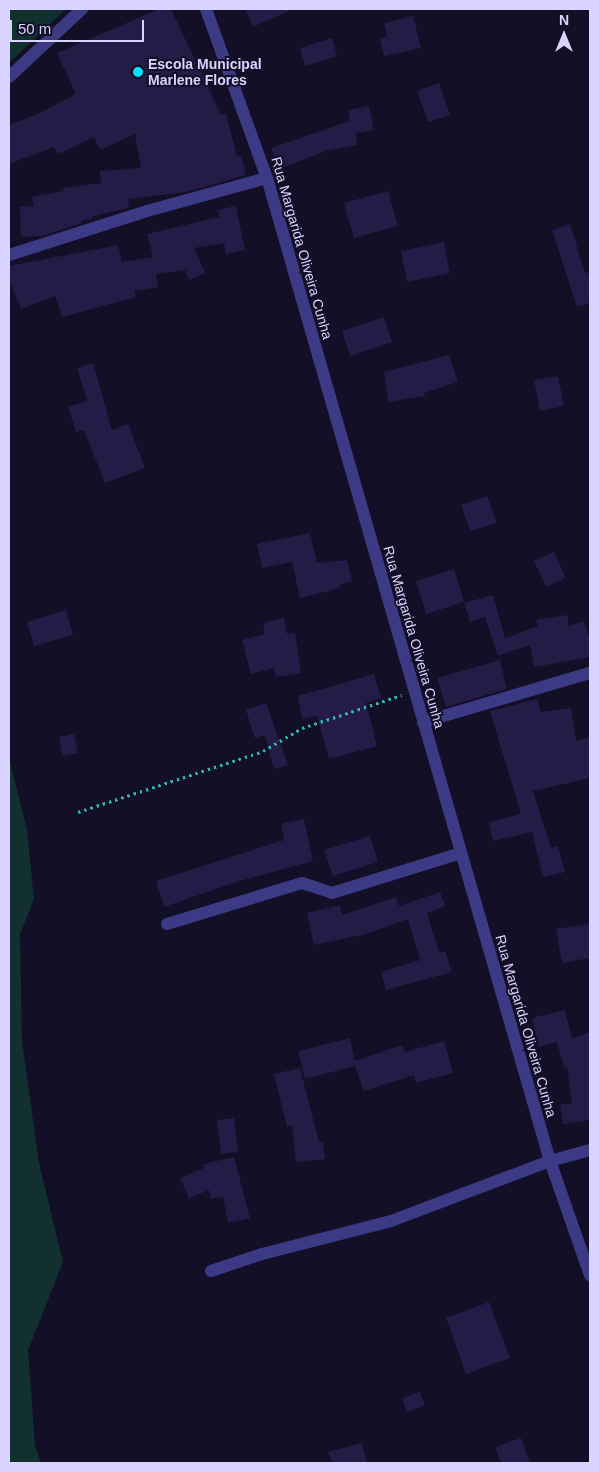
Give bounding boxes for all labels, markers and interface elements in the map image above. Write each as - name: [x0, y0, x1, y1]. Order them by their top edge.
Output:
- scale bar: [12, 10, 146, 42]
- north arrow: [539, 10, 589, 60]
- text: N: [559, 12, 569, 28]
- text: 50 m: [18, 20, 51, 37]
- place label: Escola Municipal Marlene Flores: [148, 56, 262, 88]
- marker: Escola Municipal Marlene Flores: [132, 66, 144, 78]
- street label: Rua Margarida Oliveira Cunha: [268, 155, 336, 341]
- street label: Rua Margarida Oliveira Cunha: [380, 544, 448, 730]
- street label: Rua Margarida Oliveira Cunha: [492, 933, 560, 1119]

